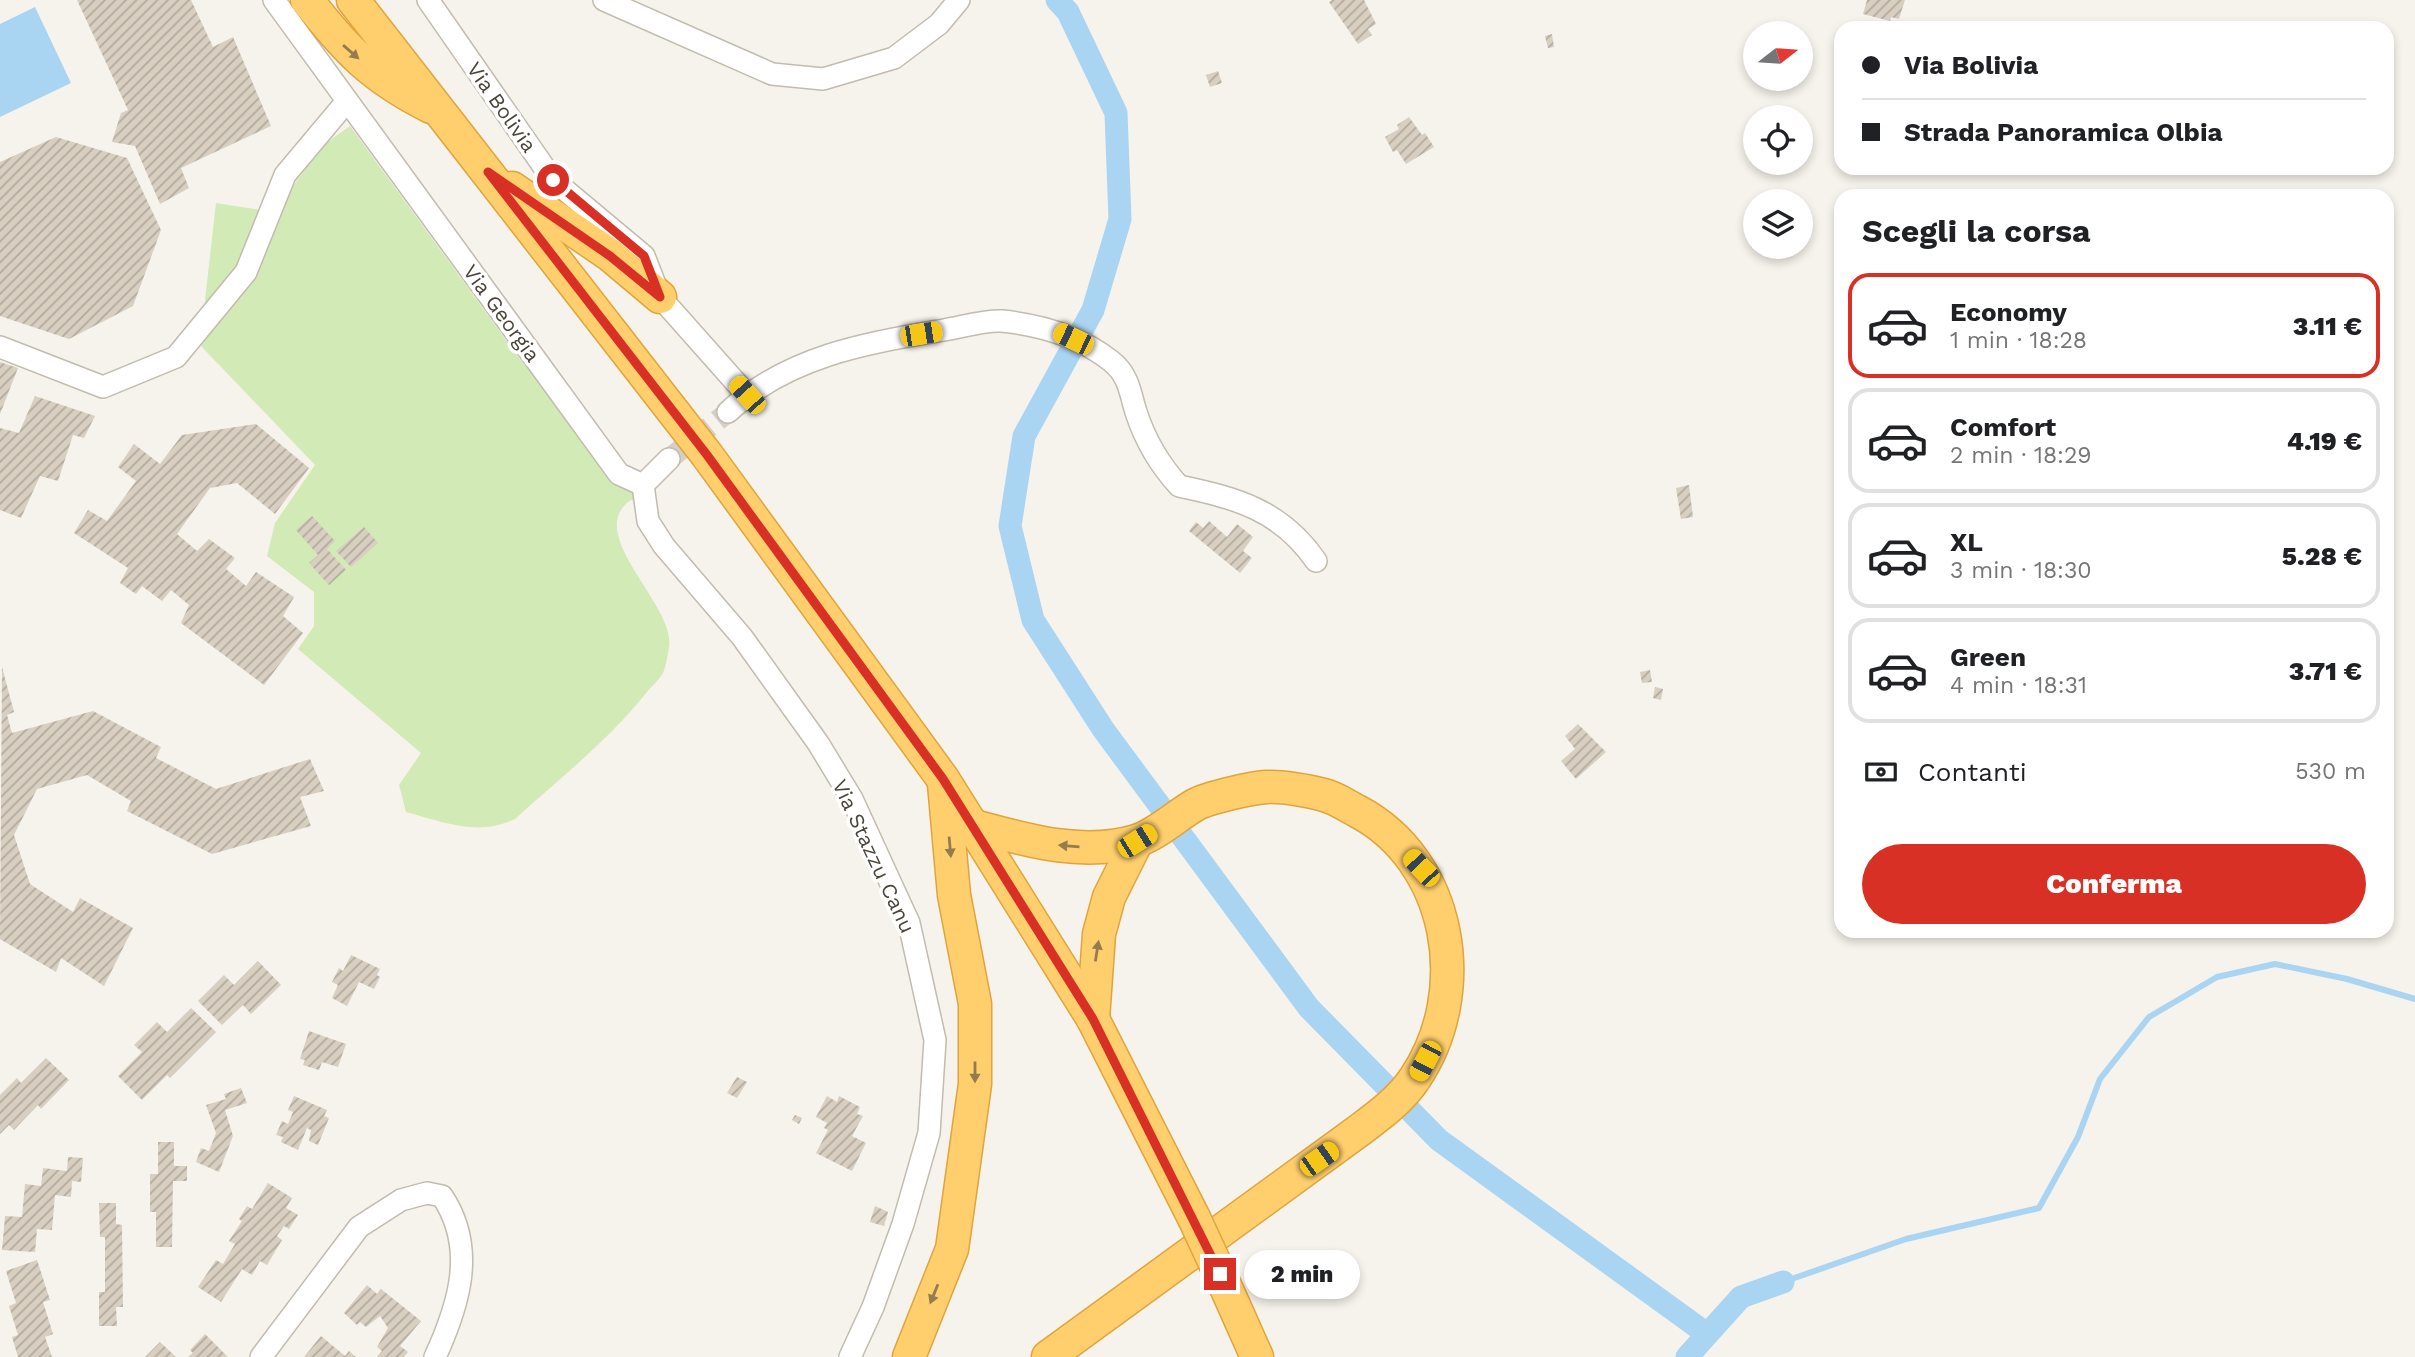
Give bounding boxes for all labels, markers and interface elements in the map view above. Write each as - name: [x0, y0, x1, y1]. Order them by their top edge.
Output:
- north arrow: [1743, 21, 1813, 91]
- map controls: [1743, 21, 1813, 259]
- one-way arrow: [342, 44, 359, 59]
- text: Via Bolivia: [1904, 50, 2038, 80]
- street label: Via Bolivia: [462, 57, 542, 157]
- button: locate: [1743, 105, 1813, 175]
- text: Strada Panoramica Olbia: [1904, 117, 2223, 147]
- route start: [537, 164, 569, 196]
- button: layers: [1743, 189, 1813, 259]
- text: Scegli la corsa: [1862, 212, 2091, 250]
- street label: Via Georgia: [458, 259, 546, 367]
- icon: car: [1866, 294, 1929, 357]
- text: Economy: [1950, 297, 2067, 327]
- text: 3.11 €: [2293, 311, 2362, 341]
- car: [899, 320, 944, 348]
- car: [1050, 320, 1097, 358]
- text: 1 min · 18:28: [1950, 327, 2087, 354]
- car: [726, 372, 769, 418]
- icon: car: [1866, 409, 1929, 472]
- text: Comfort: [1950, 412, 2056, 442]
- text: 4.19 €: [2287, 426, 2362, 456]
- text: 2 min · 18:29: [1950, 442, 2092, 469]
- icon: car: [1866, 524, 1929, 587]
- text: XL: [1950, 527, 1983, 557]
- text: 5.28 €: [2282, 541, 2362, 571]
- text: 3 min · 18:30: [1950, 557, 2092, 584]
- icon: car: [1866, 639, 1929, 702]
- text: Green: [1950, 642, 2026, 672]
- text: 3.71 €: [2289, 656, 2362, 686]
- text: 4 min · 18:31: [1950, 672, 2087, 699]
- icon: cash: [1862, 753, 1900, 791]
- text: Contanti: [1918, 757, 2027, 787]
- text: 530 m: [2295, 758, 2366, 785]
- street label: Via Stazzu Canu: [827, 775, 921, 937]
- car: [1114, 821, 1161, 861]
- one-way arrow: [945, 836, 956, 858]
- one-way arrow: [1058, 840, 1080, 851]
- button: Conferma: [1862, 844, 2366, 924]
- car: [1399, 845, 1444, 891]
- one-way arrow: [1091, 940, 1102, 962]
- car: [1406, 1038, 1445, 1084]
- one-way arrow: [969, 1061, 981, 1083]
- car: [1296, 1138, 1343, 1180]
- callout: 2 min: [1244, 1250, 1360, 1298]
- route end: [1204, 1258, 1236, 1290]
- text: 2 min: [1271, 1261, 1333, 1288]
- one-way arrow: [928, 1284, 939, 1305]

